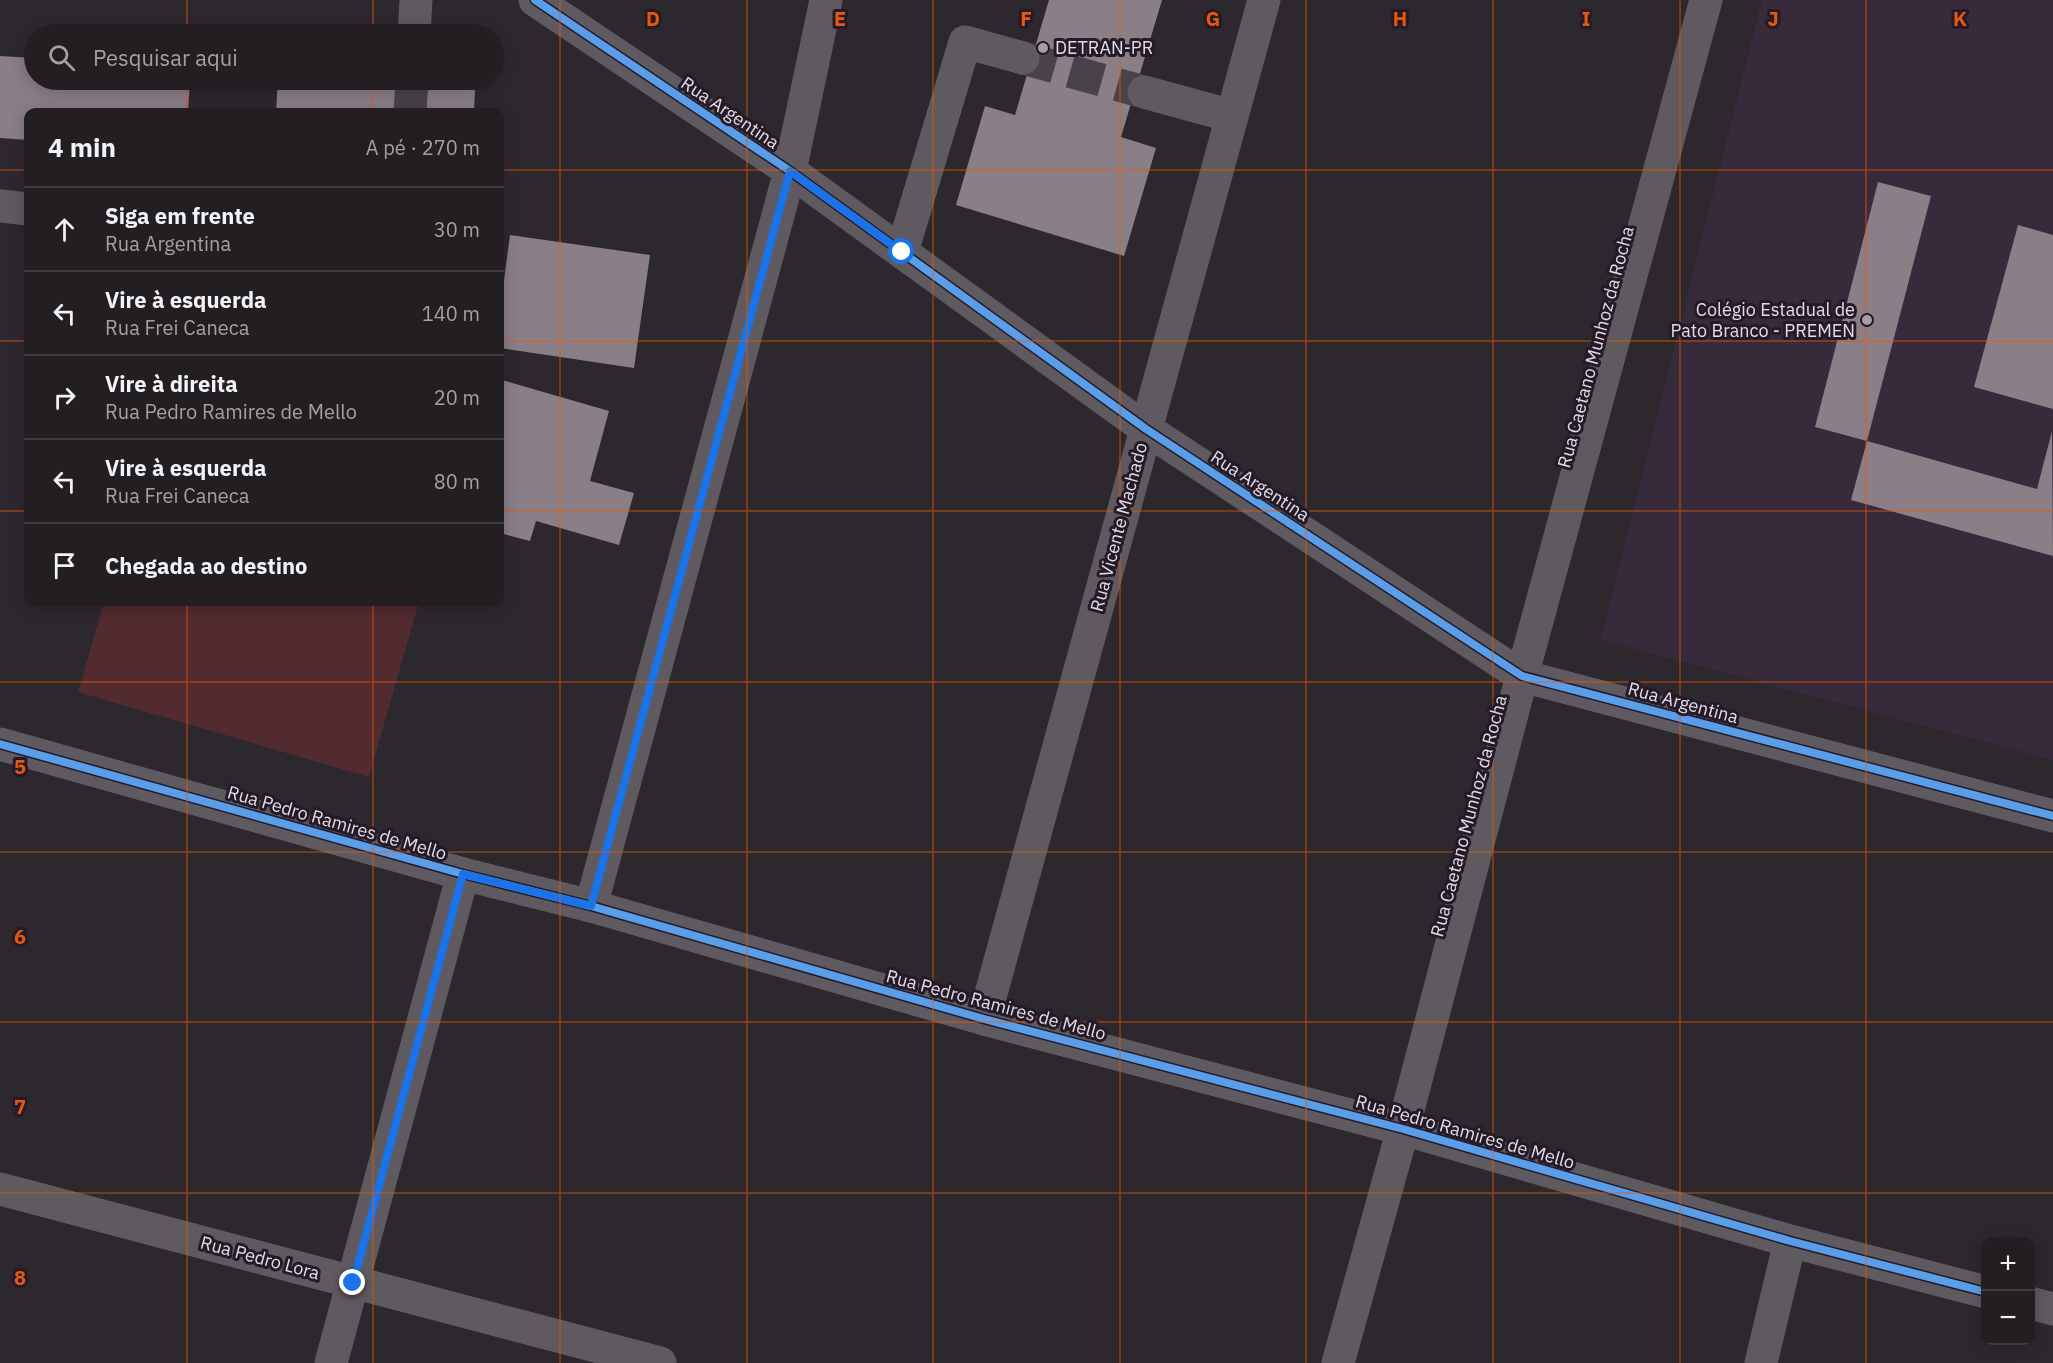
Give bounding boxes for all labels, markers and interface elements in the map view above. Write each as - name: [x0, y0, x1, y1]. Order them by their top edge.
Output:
- text: D: [646, 5, 660, 32]
- text: E: [834, 5, 846, 32]
- text: F: [1020, 5, 1032, 32]
- text: G: [1206, 5, 1220, 32]
- text: H: [1393, 5, 1407, 32]
- text: I: [1582, 5, 1590, 32]
- text: J: [1767, 5, 1779, 32]
- text: K: [1953, 5, 1967, 32]
- search box: [24, 24, 504, 90]
- place label: DETRAN-PR: [1055, 36, 1153, 59]
- icon: search: [45, 41, 78, 74]
- marker: DETRAN-PR: [1036, 41, 1050, 55]
- text: Pesquisar aqui: [93, 43, 238, 72]
- street label: Rua Argentina: [677, 71, 784, 154]
- text: 4 min: [48, 130, 116, 164]
- text: A pé · 270 m: [366, 134, 480, 161]
- text: Siga em frente: [105, 201, 255, 230]
- icon: ahead: [48, 213, 81, 246]
- text: 30 m: [434, 216, 480, 243]
- street label: Rua Caetano Munhoz da Rocha: [1552, 223, 1639, 470]
- text: Rua Argentina: [105, 230, 231, 257]
- route start: [888, 238, 914, 264]
- text: Vire à esquerda: [105, 285, 267, 314]
- icon: left: [48, 297, 81, 330]
- place label: Colégio Estadual de Pato Branco - PREMEN: [1671, 298, 1855, 342]
- text: 140 m: [422, 300, 480, 327]
- marker: Colégio Estadual de Pato Branco - PREMEN: [1860, 313, 1874, 327]
- text: Rua Frei Caneca: [105, 314, 249, 341]
- text: Vire à direita: [105, 369, 238, 398]
- icon: right: [48, 381, 81, 414]
- text: 20 m: [434, 384, 480, 411]
- text: Rua Pedro Ramires de Mello: [105, 398, 357, 425]
- street label: Rua Vicente Machado: [1085, 440, 1152, 614]
- street label: Rua Argentina: [1206, 445, 1314, 526]
- text: Vire à esquerda: [105, 453, 267, 482]
- icon: left: [48, 465, 81, 498]
- text: 80 m: [434, 468, 480, 495]
- text: Rua Frei Caneca: [105, 482, 249, 509]
- icon: arrive: [48, 549, 81, 582]
- text: Chegada ao destino: [105, 551, 308, 580]
- street label: Rua Argentina: [1625, 677, 1741, 728]
- street label: Rua Caetano Munhoz da Rocha: [1425, 692, 1512, 939]
- text: 5: [14, 753, 26, 780]
- street label: Rua Pedro Ramires de Mello: [225, 780, 449, 865]
- text: 6: [14, 923, 26, 950]
- street label: Rua Pedro Ramires de Mello: [884, 964, 1109, 1045]
- street label: Rua Pedro Ramires de Mello: [1353, 1089, 1577, 1174]
- text: 7: [14, 1093, 26, 1120]
- street label: Rua Pedro Lora: [198, 1231, 323, 1285]
- map controls: [1981, 1237, 2035, 1345]
- button: +: [1981, 1237, 2035, 1291]
- text: 8: [14, 1264, 26, 1291]
- route end: [339, 1269, 365, 1295]
- button: −: [1981, 1291, 2035, 1345]

